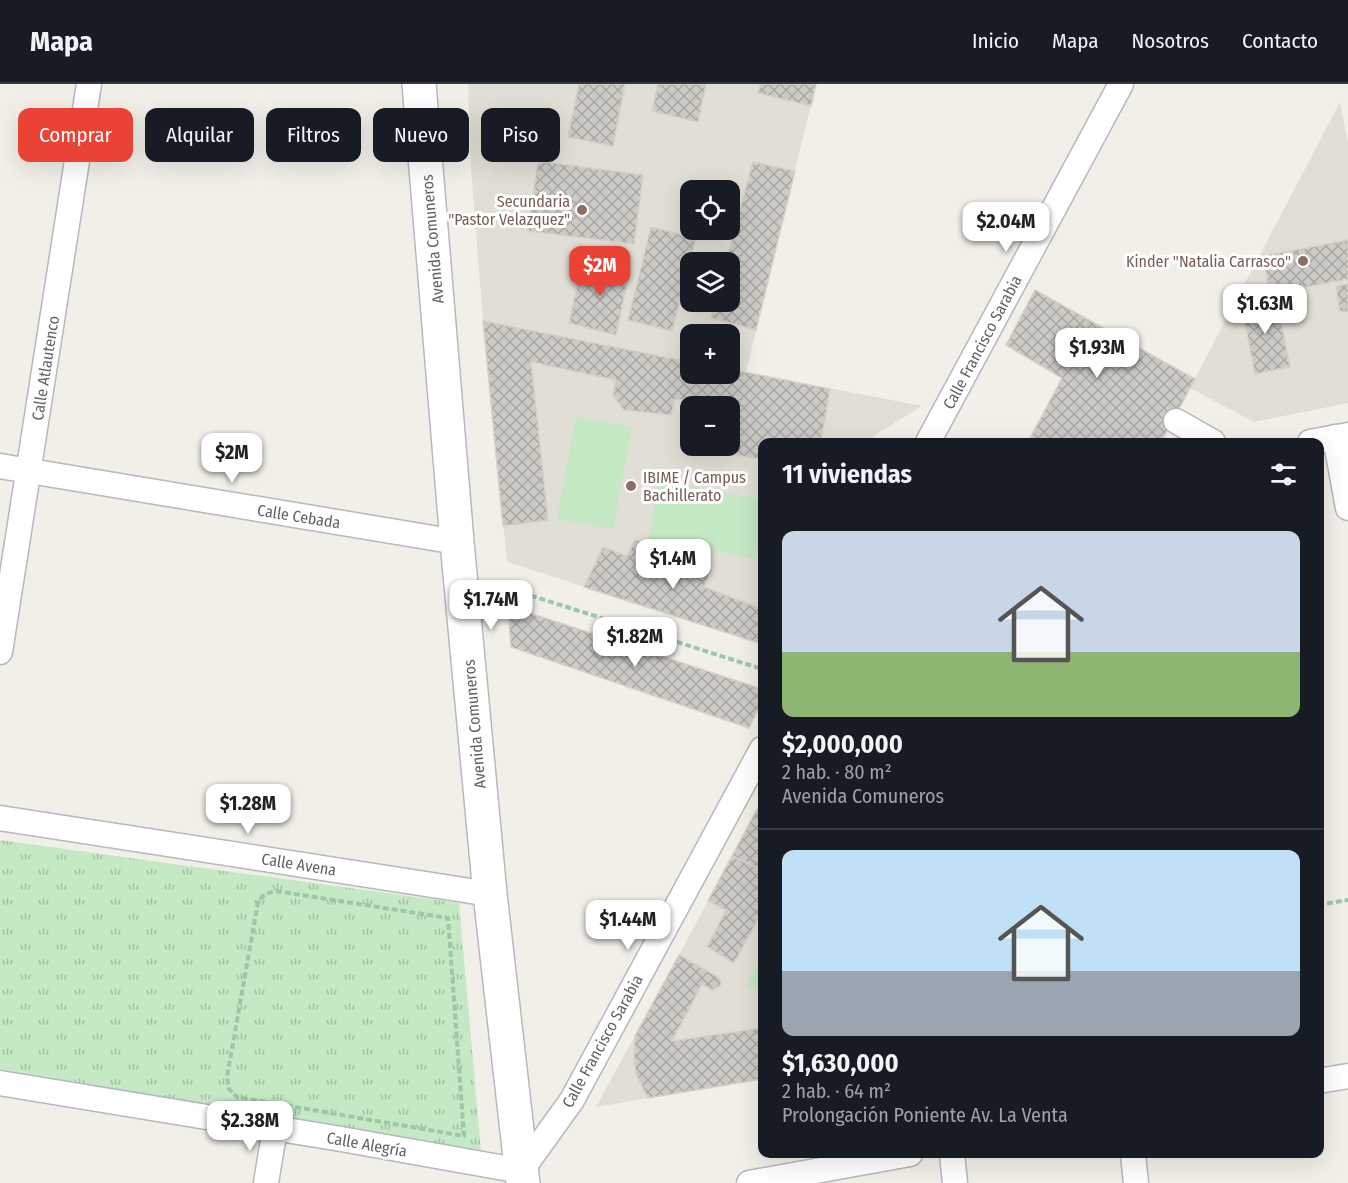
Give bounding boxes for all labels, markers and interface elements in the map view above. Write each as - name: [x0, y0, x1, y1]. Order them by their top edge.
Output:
- text: Mapa: [30, 25, 93, 58]
- text: Inicio: [972, 28, 1019, 54]
- text: Mapa: [1052, 28, 1099, 54]
- text: Nosotros: [1132, 28, 1209, 54]
- text: Contacto: [1242, 28, 1318, 54]
- chip: Comprar: [18, 108, 133, 162]
- chip: Alquilar: [145, 108, 254, 162]
- chip: Filtros: [266, 108, 361, 162]
- chip: Nuevo: [373, 108, 469, 162]
- chip: Piso: [481, 108, 560, 162]
- street label: Avenida Comuneros: [417, 173, 448, 304]
- map controls: [680, 180, 740, 456]
- button: locate: [680, 180, 740, 240]
- place label: Secundaria "Pastor Velazquez": [448, 192, 570, 229]
- pin: $2.04M: [957, 202, 1055, 253]
- marker: Secundaria "Pastor Velazquez": [575, 203, 589, 217]
- text: $2.04M: [977, 209, 1035, 233]
- pin: $2M: [571, 246, 629, 297]
- button: layers: [680, 252, 740, 312]
- place label: Kinder "Natalia Carrasco": [1126, 252, 1291, 271]
- text: $2M: [583, 253, 617, 277]
- marker: Kinder "Natalia Carrasco": [1296, 254, 1310, 268]
- street label: Calle Francisco Sarabia: [939, 272, 1026, 412]
- pin: $1.63M: [1216, 284, 1314, 335]
- text: $1.63M: [1237, 291, 1293, 315]
- street label: Calle Atlautenco: [28, 314, 63, 422]
- button: +: [680, 324, 740, 384]
- pin: $1.93M: [1048, 328, 1146, 379]
- text: $1.93M: [1069, 335, 1125, 359]
- button: −: [680, 396, 740, 456]
- pin: $2M: [203, 433, 261, 484]
- text: $2M: [215, 440, 249, 464]
- icon: filters: [1267, 458, 1300, 491]
- text: 11 viviendas: [782, 459, 912, 490]
- place label: IBIME / Campus Bachillerato: [643, 468, 746, 505]
- marker: IBIME / Campus Bachillerato: [624, 479, 638, 493]
- street label: Calle Cebada: [256, 501, 342, 532]
- pin: $1.4M: [631, 539, 715, 590]
- text: $1.4M: [650, 546, 696, 570]
- icon: home: [987, 570, 1095, 678]
- pin: $1.74M: [442, 580, 540, 631]
- text: $1.74M: [464, 587, 518, 611]
- pin: $1.82M: [586, 617, 684, 668]
- text: $1.82M: [607, 624, 663, 648]
- street label: Avenida Comuneros: [459, 658, 490, 789]
- text: $2,000,000: [782, 729, 903, 760]
- text: 2 hab. · 80 m²: [782, 760, 892, 784]
- pin: $1.28M: [199, 784, 297, 835]
- text: Avenida Comuneros: [782, 784, 944, 808]
- text: $1.28M: [220, 791, 276, 815]
- street label: Calle Avena: [260, 849, 338, 880]
- icon: home: [987, 889, 1095, 997]
- pin: $1.44M: [579, 900, 677, 951]
- text: $1.44M: [600, 907, 656, 931]
- street label: Calle Francisco Sarabia: [558, 971, 647, 1111]
- text: $1,630,000: [782, 1048, 899, 1079]
- text: 2 hab. · 64 m²: [782, 1079, 891, 1103]
- pin: $2.38M: [201, 1101, 299, 1152]
- text: Prolongación Poniente Av. La Venta: [782, 1103, 1068, 1127]
- text: $2.38M: [221, 1108, 279, 1132]
- street label: Calle Alegría: [325, 1128, 409, 1161]

